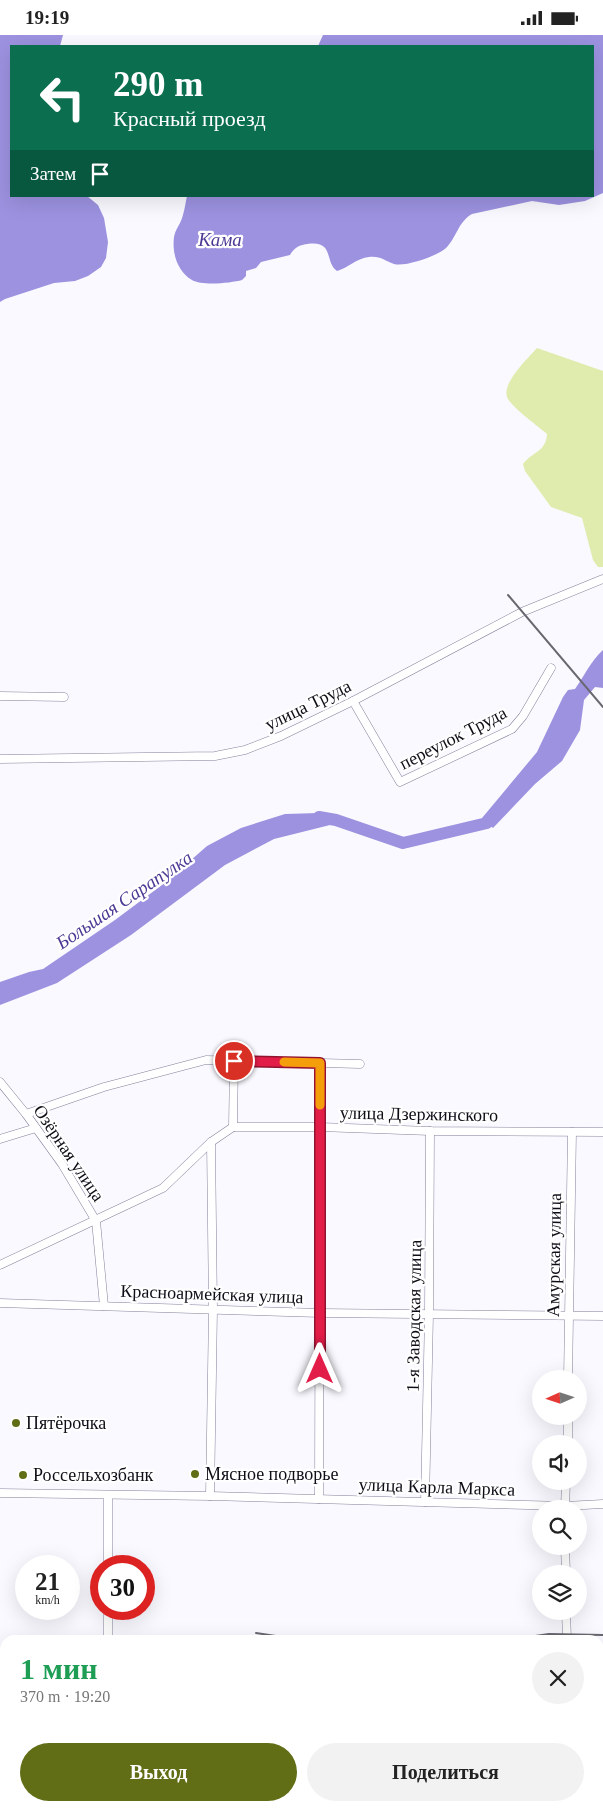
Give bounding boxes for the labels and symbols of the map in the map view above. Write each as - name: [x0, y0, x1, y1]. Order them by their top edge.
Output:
- water label: Кама: [197, 229, 242, 250]
- street label: улица Труда: [262, 676, 354, 734]
- street label: переулок Труда: [396, 702, 510, 774]
- water label: Большая Сарапулка: [51, 847, 196, 954]
- pin: [213, 1040, 255, 1082]
- street label: Озёрная улица: [29, 1101, 109, 1205]
- street label: улица Дзержинского: [340, 1103, 498, 1125]
- street label: Амурская улица: [543, 1193, 565, 1317]
- street label: 1-я Заводская улица: [403, 1240, 425, 1392]
- street label: Красноармейская улица: [120, 1281, 304, 1307]
- position arrow: [293, 1342, 345, 1394]
- north arrow: [532, 1370, 588, 1425]
- place label: Пятёрочка: [26, 1413, 106, 1433]
- marker: Пятёрочка: [10, 1417, 22, 1429]
- place label: Мясное подворье: [205, 1464, 338, 1484]
- place label: Россельхозбанк: [33, 1465, 154, 1485]
- marker: Мясное подворье: [189, 1468, 201, 1480]
- marker: Россельхозбанк: [17, 1469, 29, 1481]
- street label: улица Карла Маркса: [358, 1474, 516, 1500]
- speed limit sign: 30: [90, 1555, 155, 1620]

